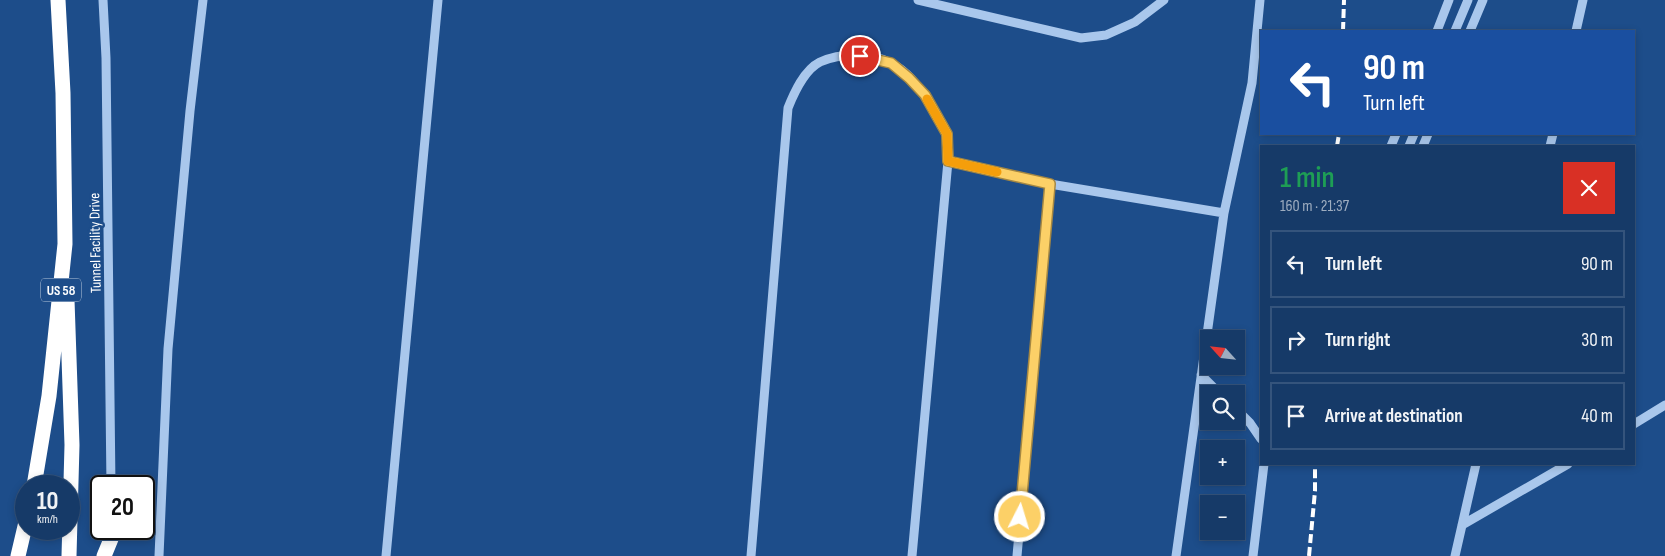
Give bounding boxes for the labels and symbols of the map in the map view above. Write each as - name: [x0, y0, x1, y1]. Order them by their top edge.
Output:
- pin: [839, 35, 881, 77]
- street label: Tunnel Facility Drive: [85, 193, 106, 293]
- road number: US 58: [41, 278, 81, 302]
- north arrow: [1200, 330, 1245, 375]
- speed limit sign: 20: [90, 475, 155, 540]
- position arrow: [993, 490, 1045, 542]

